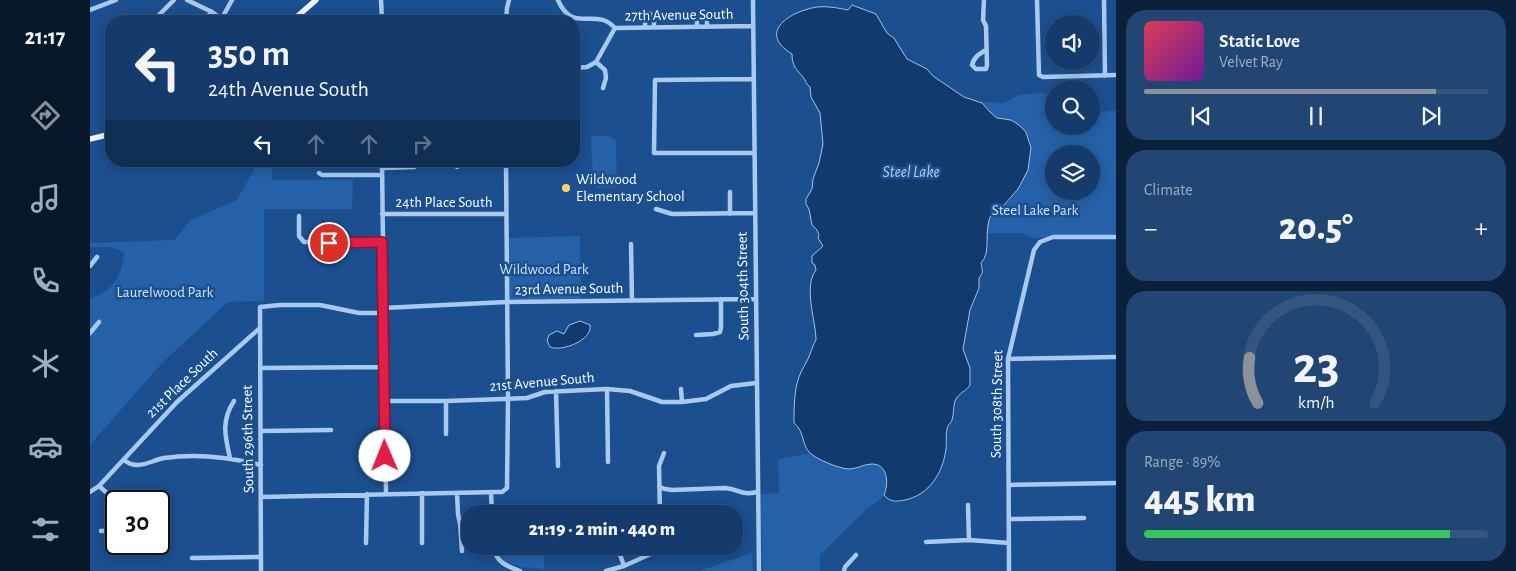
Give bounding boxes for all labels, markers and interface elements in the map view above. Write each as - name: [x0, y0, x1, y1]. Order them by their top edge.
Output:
- street label: 27th Avenue South: [625, 7, 733, 23]
- map controls: [1045, 15, 1100, 200]
- button: sound: [1045, 15, 1100, 70]
- text: 21:17: [25, 26, 65, 48]
- text: Static Love: [1219, 32, 1300, 51]
- icon: left: [125, 35, 190, 100]
- text: 350 m: [208, 37, 290, 72]
- text: Velvet Ray: [1219, 54, 1283, 70]
- text: 24th Avenue South: [208, 78, 369, 100]
- button: search: [1045, 80, 1100, 135]
- icon: directions: [28, 98, 63, 133]
- icon: previous: [1187, 102, 1215, 130]
- icon: pause: [1302, 102, 1330, 130]
- icon: next: [1417, 102, 1445, 130]
- icon: left: [249, 130, 277, 158]
- icon: ahead: [302, 130, 330, 158]
- icon: ahead: [355, 130, 383, 158]
- icon: right: [408, 130, 436, 158]
- button: layers: [1045, 145, 1100, 200]
- water label: Steel Lake: [882, 164, 940, 180]
- place label: Wildwood Elementary School: [576, 172, 685, 204]
- icon: music: [28, 181, 63, 216]
- marker: Wildwood Elementary School: [560, 182, 572, 194]
- text: Climate: [1144, 182, 1193, 198]
- street label: 24th Place South: [395, 195, 493, 210]
- park label: Steel Lake Park: [992, 203, 1079, 218]
- text: 20.5°: [1279, 209, 1353, 247]
- text: −: [1144, 215, 1157, 243]
- text: +: [1475, 215, 1488, 243]
- pin: [308, 222, 350, 264]
- icon: arrive: [315, 229, 343, 257]
- street label: South 304th Street: [735, 231, 751, 340]
- park label: Wildwood Park: [499, 262, 589, 277]
- icon: phone: [28, 263, 63, 298]
- street label: 23rd Avenue South: [515, 281, 623, 297]
- park label: Laurelwood Park: [117, 285, 214, 300]
- text: 23: [1293, 340, 1339, 392]
- street label: 21st Place South: [143, 345, 221, 421]
- icon: climate: [28, 346, 63, 381]
- street label: South 308th Street: [989, 349, 1005, 458]
- street label: 21st Avenue South: [489, 370, 595, 394]
- street label: South 296th Street: [240, 385, 256, 493]
- text: km/h: [1298, 394, 1334, 412]
- icon: car: [28, 429, 63, 464]
- position arrow: [358, 429, 410, 481]
- text: Range · 89%: [1144, 454, 1220, 470]
- text: 445 km: [1144, 481, 1256, 519]
- speed limit sign: 30: [105, 490, 170, 555]
- icon: filters: [28, 512, 63, 547]
- text: 21:19 · 2 min · 440 m: [529, 520, 675, 539]

